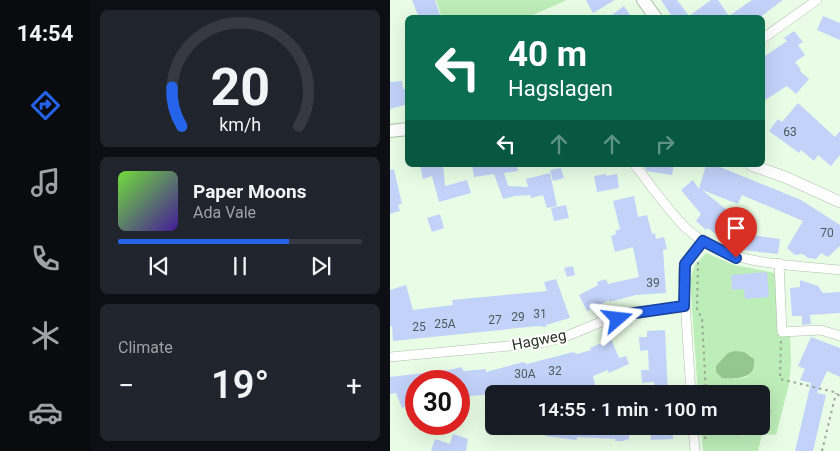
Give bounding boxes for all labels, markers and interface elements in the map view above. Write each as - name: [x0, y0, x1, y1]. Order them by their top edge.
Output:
- text: 14:54: [17, 21, 73, 46]
- text: 40 m: [508, 34, 587, 75]
- icon: left: [425, 35, 490, 100]
- text: 20: [210, 57, 270, 118]
- text: Hagslagen: [508, 76, 613, 101]
- icon: directions: [28, 88, 63, 123]
- text: km/h: [219, 114, 261, 135]
- house number: 63: [783, 125, 797, 139]
- icon: left: [492, 130, 520, 158]
- icon: ahead: [545, 130, 573, 158]
- icon: ahead: [598, 130, 626, 158]
- icon: right: [651, 130, 679, 158]
- icon: music: [28, 165, 63, 200]
- text: Paper Moons: [193, 180, 306, 203]
- text: Ada Vale: [193, 203, 256, 222]
- pin: [715, 207, 757, 258]
- icon: arrive: [722, 214, 750, 242]
- house number: 70: [820, 226, 834, 240]
- icon: phone: [28, 241, 63, 276]
- icon: previous: [145, 252, 173, 280]
- icon: pause: [226, 252, 254, 280]
- icon: next: [307, 252, 335, 280]
- house number: 39: [646, 276, 660, 290]
- position arrow: [591, 292, 643, 344]
- house number: 31: [533, 307, 547, 321]
- house number: 29: [511, 310, 525, 324]
- house number: 27: [488, 313, 502, 327]
- house number: 25A: [434, 317, 456, 331]
- icon: climate: [28, 318, 63, 353]
- house number: 25: [412, 320, 426, 334]
- street label: Hagweg: [510, 326, 568, 354]
- text: Climate: [118, 338, 173, 357]
- text: 19°: [211, 363, 269, 407]
- house number: 32: [548, 364, 562, 378]
- house number: 30A: [514, 367, 536, 381]
- text: −: [118, 369, 134, 402]
- text: +: [346, 369, 362, 402]
- speed limit sign: 30: [405, 370, 470, 435]
- icon: car: [28, 395, 63, 430]
- text: 14:55 · 1 min · 100 m: [537, 398, 718, 421]

